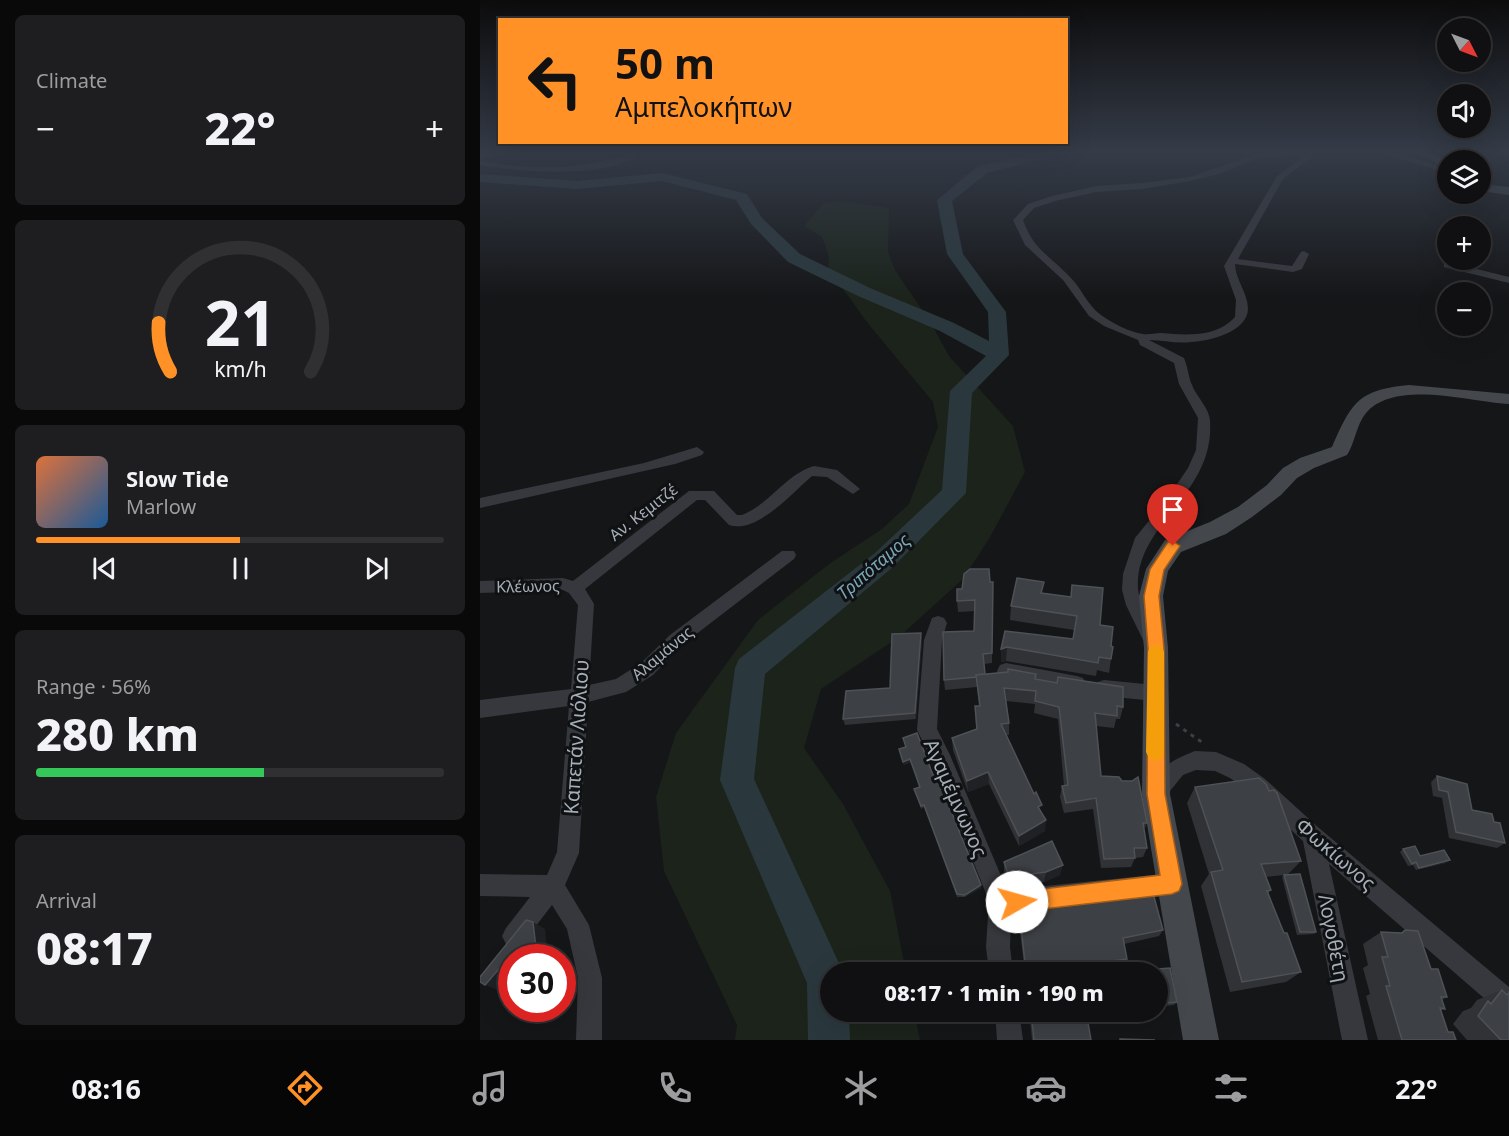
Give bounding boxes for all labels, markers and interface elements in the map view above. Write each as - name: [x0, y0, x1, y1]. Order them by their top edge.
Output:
- north arrow: [1437, 18, 1491, 72]
- map controls: [1437, 18, 1491, 336]
- text: 50 m: [615, 34, 715, 91]
- icon: left: [516, 42, 594, 120]
- text: Climate: [36, 67, 107, 94]
- button: sound: [1437, 84, 1491, 138]
- text: Αμπελοκήπων: [615, 88, 792, 125]
- text: 22°: [204, 97, 276, 158]
- text: −: [36, 106, 55, 151]
- text: +: [425, 106, 444, 151]
- button: layers: [1437, 150, 1491, 204]
- button: +: [1437, 216, 1491, 270]
- text: 21: [204, 279, 276, 364]
- button: −: [1437, 282, 1491, 336]
- text: km/h: [214, 354, 266, 383]
- text: Slow Tide: [126, 463, 229, 493]
- street label: Αν. Κεμιτζέ: [604, 478, 682, 546]
- pin: [1147, 484, 1198, 546]
- text: Marlow: [126, 493, 196, 520]
- icon: arrive: [1156, 493, 1189, 526]
- water label: Τριπόταμος: [831, 527, 915, 604]
- icon: previous: [88, 552, 121, 585]
- icon: pause: [224, 552, 257, 585]
- icon: next: [360, 552, 393, 585]
- street label: Κλέωνος: [496, 574, 560, 598]
- street label: Αλαμάνας: [627, 621, 697, 685]
- street label: Καπετάν Λιόλιου: [557, 659, 595, 815]
- text: Range · 56%: [36, 673, 151, 700]
- text: 280 km: [36, 703, 199, 764]
- street label: Αγαμέμνωνος: [918, 735, 994, 862]
- street label: Φωκίωνος: [1290, 812, 1382, 896]
- position arrow: [985, 870, 1049, 934]
- text: Arrival: [36, 887, 97, 914]
- street label: Λογοθέτη: [1312, 892, 1356, 984]
- text: 08:17: [36, 917, 153, 978]
- speed limit sign: 30: [498, 944, 576, 1022]
- text: 08:17 · 1 min · 190 m: [884, 977, 1104, 1007]
- icon: directions: [284, 1067, 326, 1109]
- icon: music: [469, 1067, 511, 1109]
- icon: phone: [654, 1067, 696, 1109]
- icon: climate: [840, 1067, 882, 1109]
- icon: car: [1025, 1067, 1067, 1109]
- icon: filters: [1210, 1067, 1252, 1109]
- text: 08:16: [72, 1070, 141, 1107]
- text: 22°: [1395, 1070, 1437, 1107]

